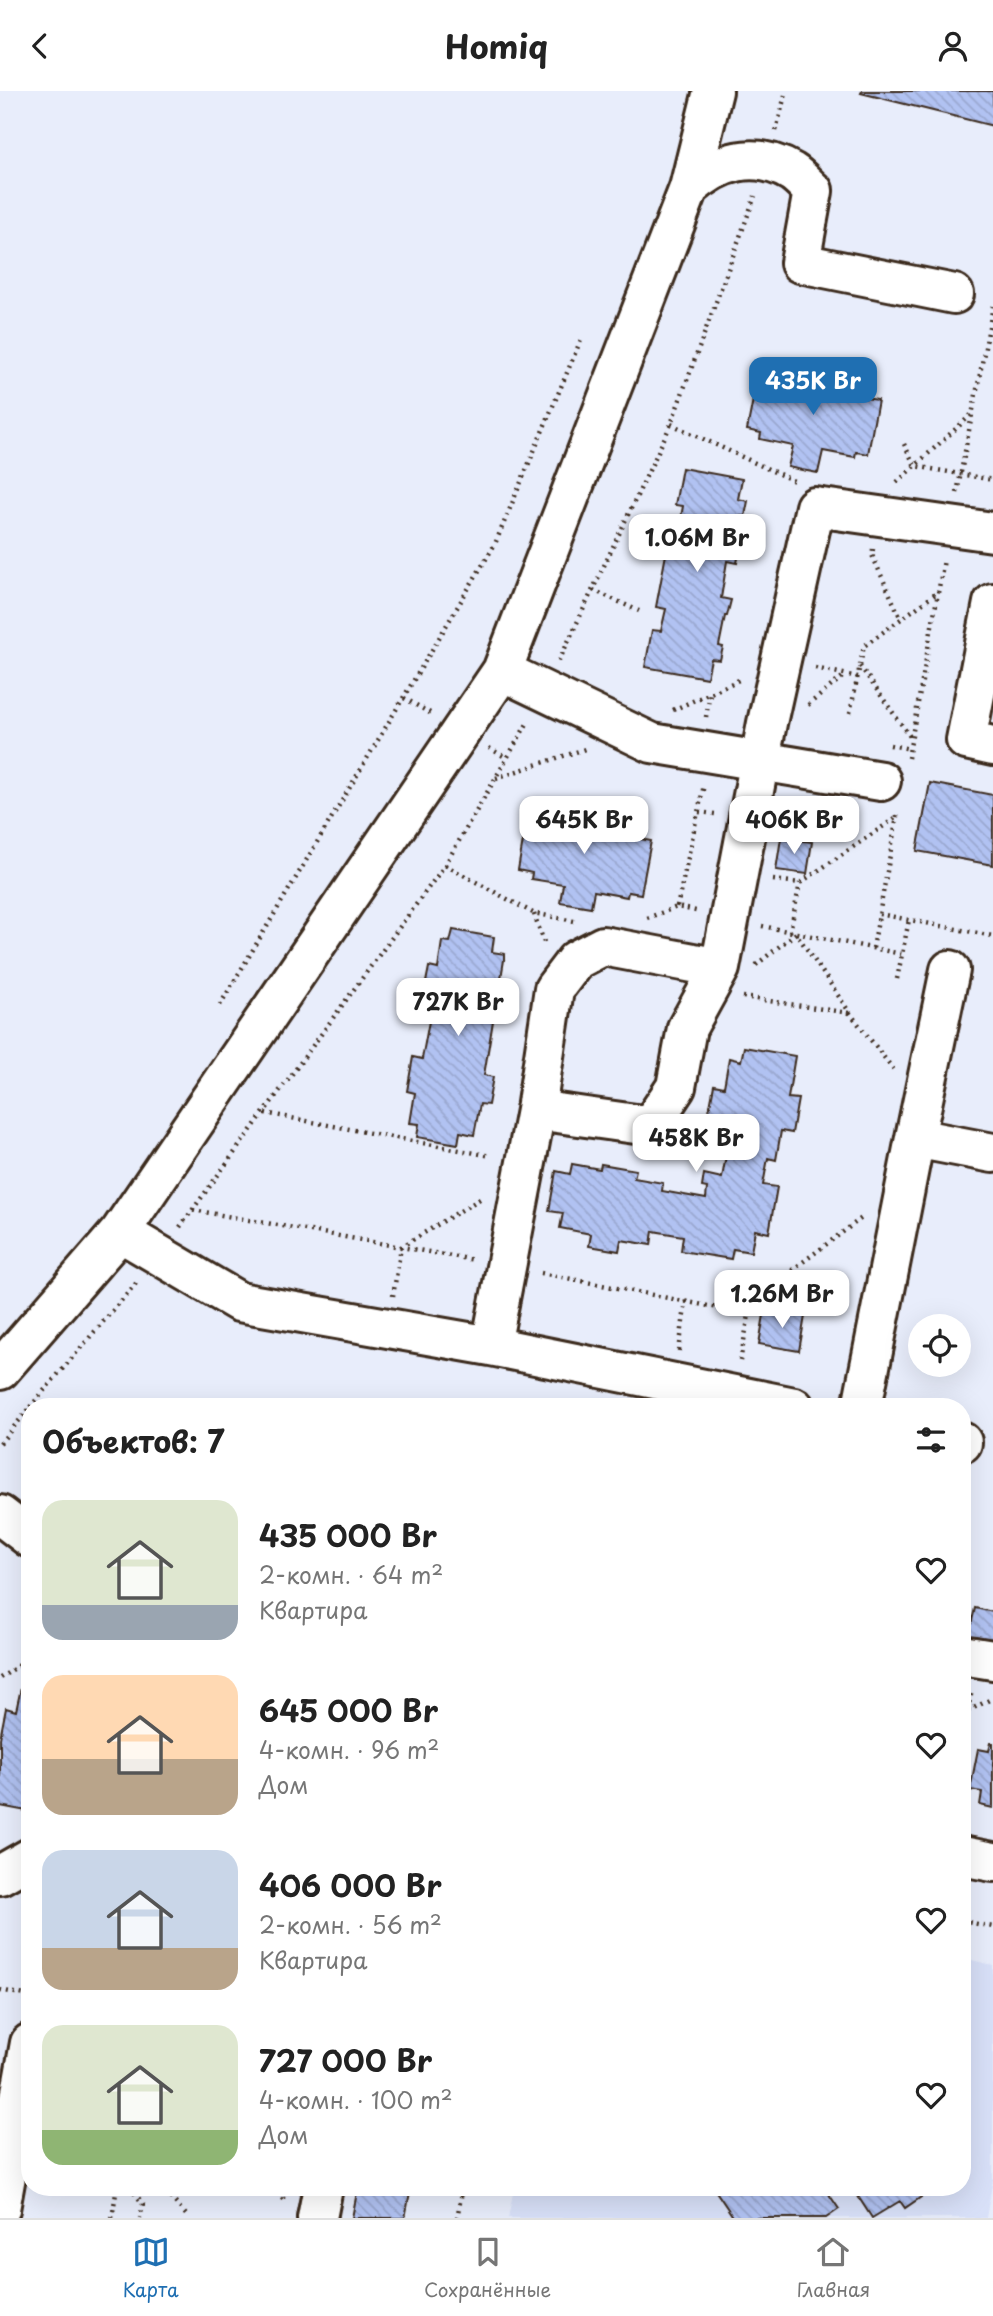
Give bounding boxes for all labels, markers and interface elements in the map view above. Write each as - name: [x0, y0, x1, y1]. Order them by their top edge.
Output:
- text: Homiq: [445, 22, 548, 70]
- icon: back: [21, 27, 59, 65]
- icon: person: [934, 27, 972, 65]
- pin: 435K Br: [748, 357, 878, 417]
- text: 435K Br: [765, 362, 861, 397]
- pin: 1.06M Br: [625, 515, 769, 574]
- text: 1.06M Br: [645, 519, 749, 554]
- pin: 645K Br: [519, 797, 649, 856]
- pin: 406K Br: [729, 797, 859, 856]
- text: 645K Br: [535, 801, 633, 836]
- text: 406K Br: [745, 801, 843, 836]
- pin: 727K Br: [393, 979, 523, 1038]
- text: 727K Br: [412, 983, 504, 1018]
- pin: 458K Br: [631, 1115, 761, 1174]
- text: 458K Br: [649, 1119, 743, 1154]
- pin: 1.26M Br: [710, 1271, 854, 1330]
- text: 1.26M Br: [730, 1275, 834, 1310]
- map controls: [908, 1314, 971, 1377]
- button: locate: [908, 1314, 971, 1377]
- text: Объектов: 7: [42, 1418, 225, 1463]
- icon: filters: [912, 1421, 950, 1459]
- text: 435 000 Br: [259, 1512, 437, 1557]
- icon: home: [98, 1528, 182, 1612]
- icon: heart: [912, 1551, 950, 1589]
- text: 2-комн. · 64 m²: [259, 1557, 443, 1592]
- text: Квартира: [259, 1592, 367, 1627]
- text: 645 000 Br: [259, 1687, 438, 1732]
- icon: home: [98, 1703, 182, 1787]
- icon: heart: [912, 1726, 950, 1764]
- text: 4-комн. · 96 m²: [259, 1732, 439, 1767]
- text: Дом: [259, 1767, 308, 1802]
- text: 406 000 Br: [259, 1862, 442, 1907]
- icon: home: [98, 1878, 182, 1962]
- icon: heart: [912, 1901, 950, 1939]
- text: 2-комн. · 56 m²: [259, 1907, 442, 1942]
- text: Квартира: [259, 1942, 367, 1977]
- text: 727 000 Br: [259, 2037, 432, 2082]
- icon: home: [98, 2053, 182, 2137]
- icon: heart: [912, 2076, 950, 2114]
- text: 4-комн. · 100 m²: [259, 2082, 453, 2117]
- text: Дом: [259, 2117, 308, 2152]
- tab: Карта: [123, 2233, 179, 2303]
- tab: Сохранённые: [424, 2233, 551, 2303]
- tab: Главная: [797, 2233, 870, 2303]

